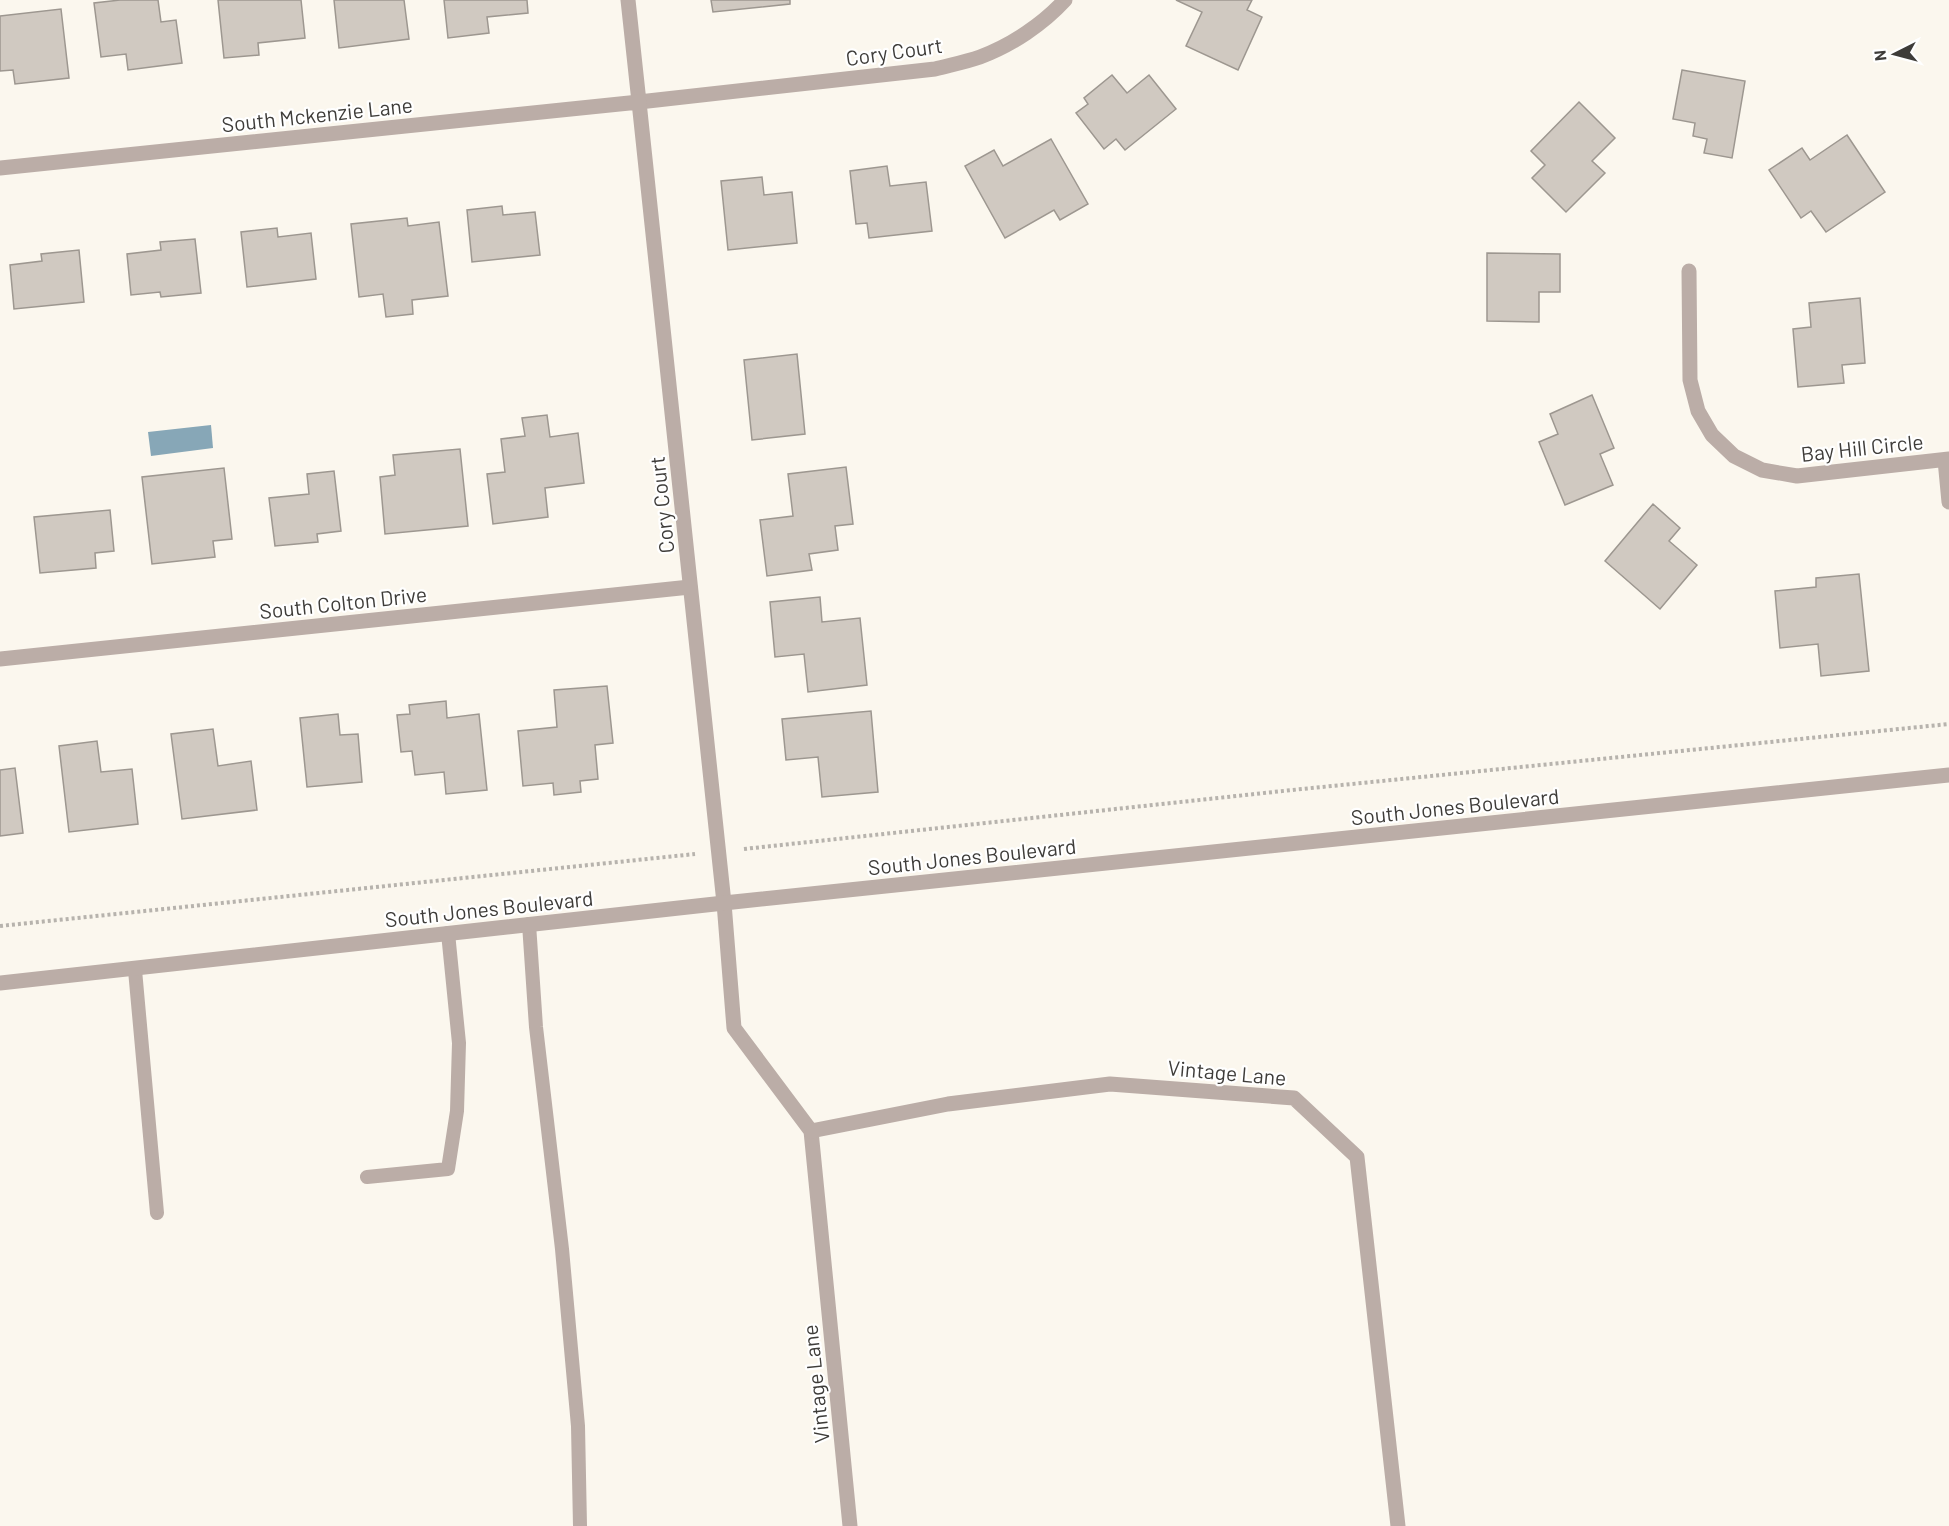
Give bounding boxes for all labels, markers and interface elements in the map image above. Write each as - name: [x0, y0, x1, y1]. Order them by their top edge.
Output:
- north arrow: [1865, 24, 1925, 84]
- street label: Cory Court: [844, 32, 944, 70]
- text: N: [1870, 49, 1890, 62]
- street label: South Mckenzie Lane: [220, 92, 414, 136]
- street label: Bay Hill Circle: [1799, 428, 1925, 466]
- street label: Cory Court: [643, 455, 679, 555]
- street label: South Colton Drive: [258, 581, 428, 623]
- street label: South Jones Boulevard: [1350, 783, 1560, 829]
- street label: South Jones Boulevard: [867, 833, 1077, 879]
- street label: South Jones Boulevard: [384, 885, 594, 931]
- street label: Vintage Lane: [1167, 1054, 1287, 1090]
- street label: Vintage Lane: [796, 1323, 834, 1445]

